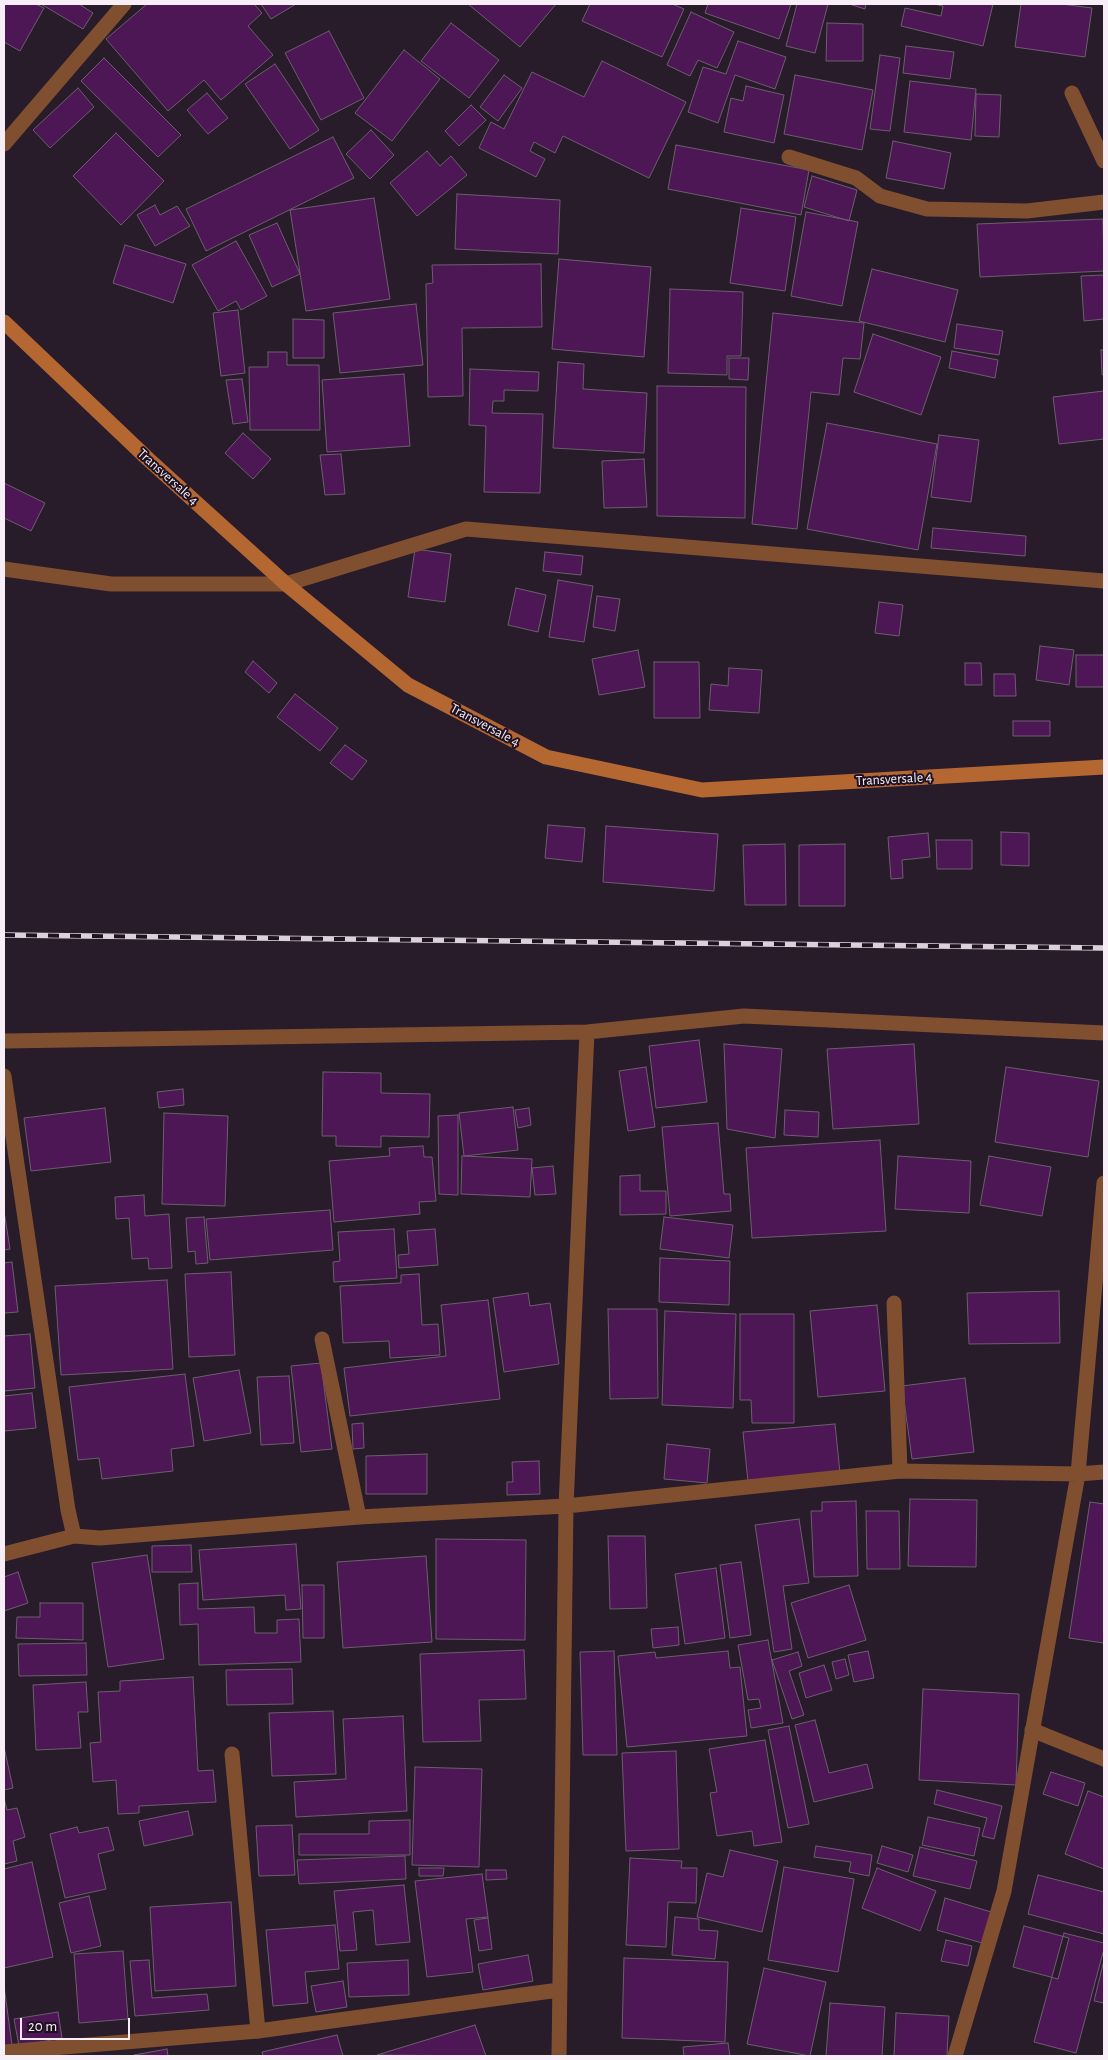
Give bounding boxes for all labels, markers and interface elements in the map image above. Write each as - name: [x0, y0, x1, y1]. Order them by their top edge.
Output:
- street label: Transversale 4: [134, 445, 202, 509]
- street label: Transversale 4: [447, 700, 523, 750]
- street label: Transversale 4: [855, 769, 933, 789]
- scale bar: [22, 2008, 132, 2040]
- text: 20 m: [28, 2019, 57, 2034]

